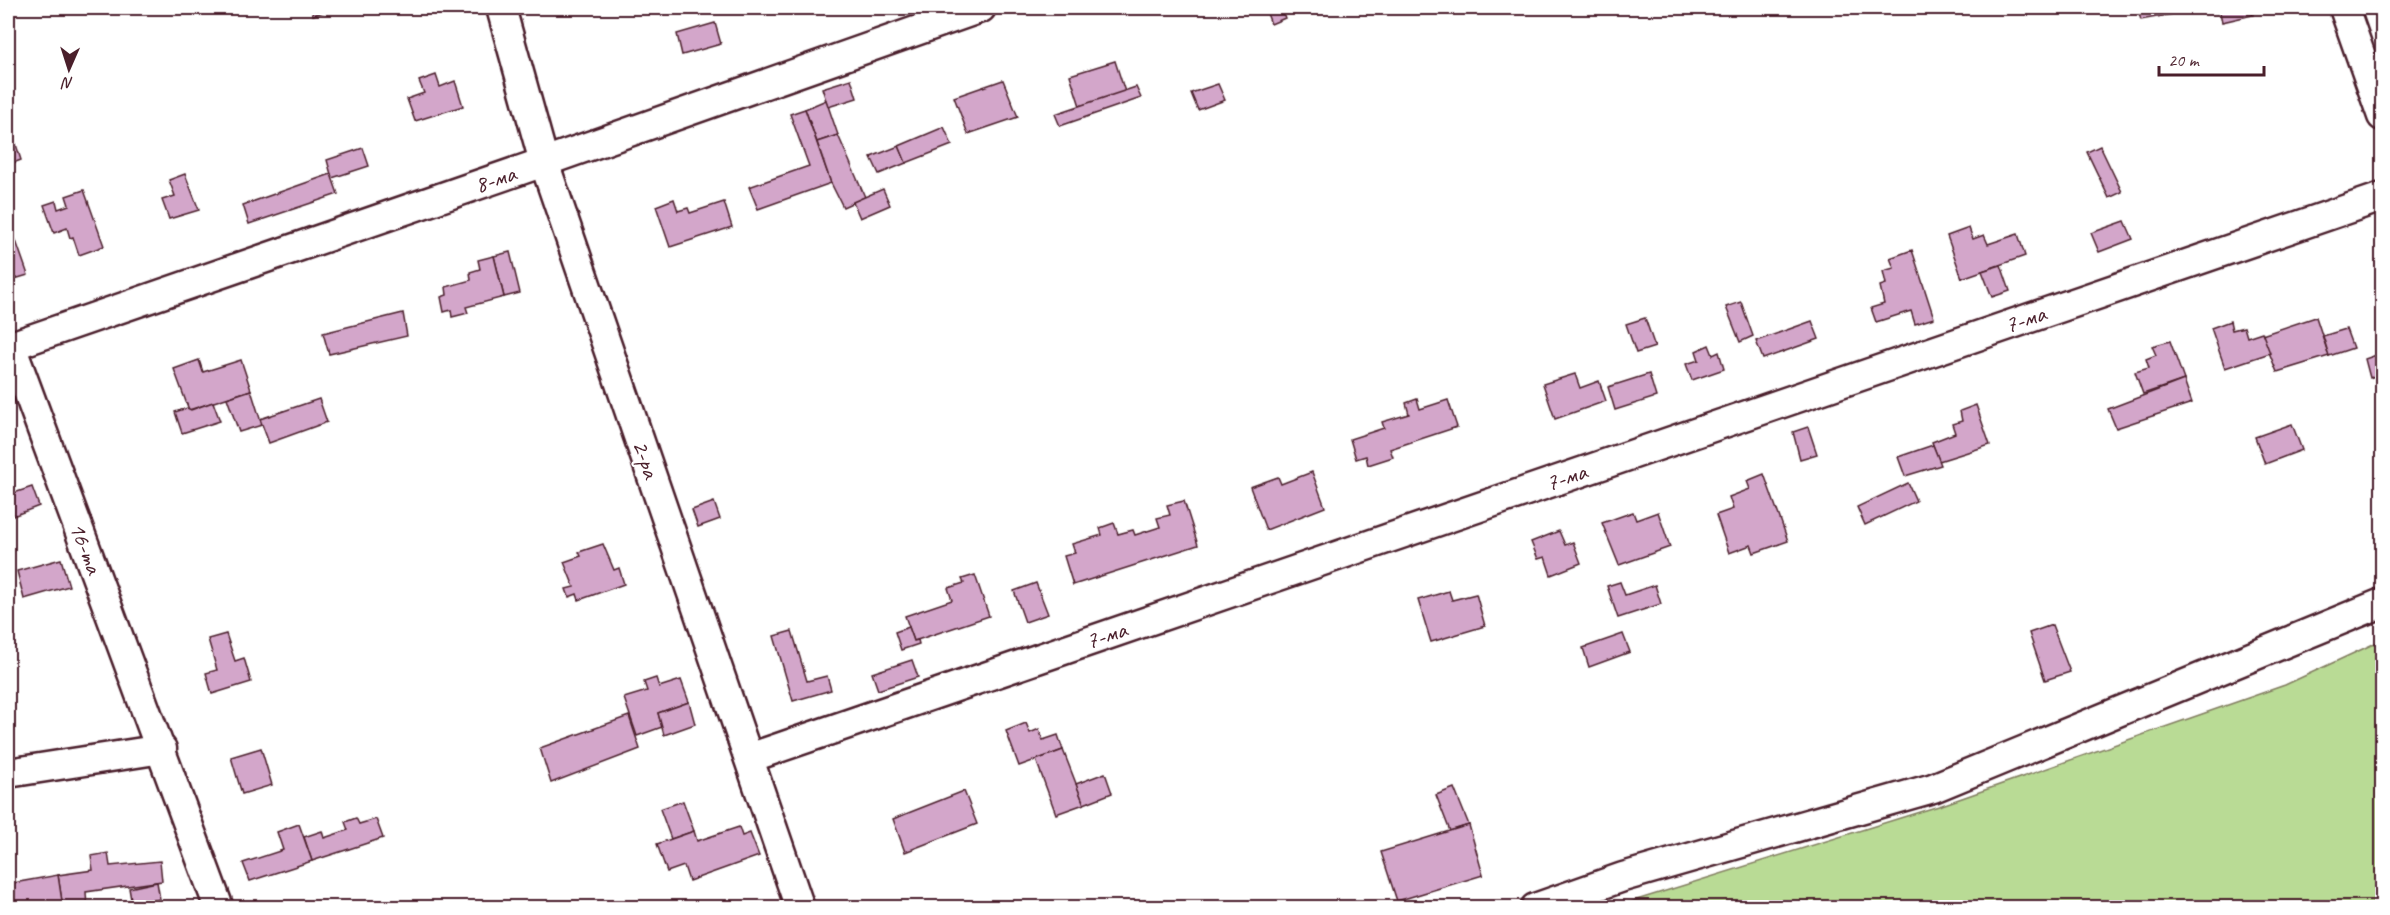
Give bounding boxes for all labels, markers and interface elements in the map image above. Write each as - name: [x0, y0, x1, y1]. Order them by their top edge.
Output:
- north arrow: [39, 39, 99, 99]
- scale bar: [2159, 39, 2264, 77]
- text: 20 m: [2168, 49, 2201, 71]
- text: N: [60, 73, 74, 93]
- street label: 8-ма: [470, 158, 521, 200]
- street label: 7-ма: [2000, 298, 2051, 340]
- street label: 2-ра: [626, 436, 667, 483]
- street label: 7-ма: [1541, 456, 1592, 498]
- street label: 16-та: [63, 518, 110, 579]
- street label: 7-ма: [1081, 614, 1132, 656]

